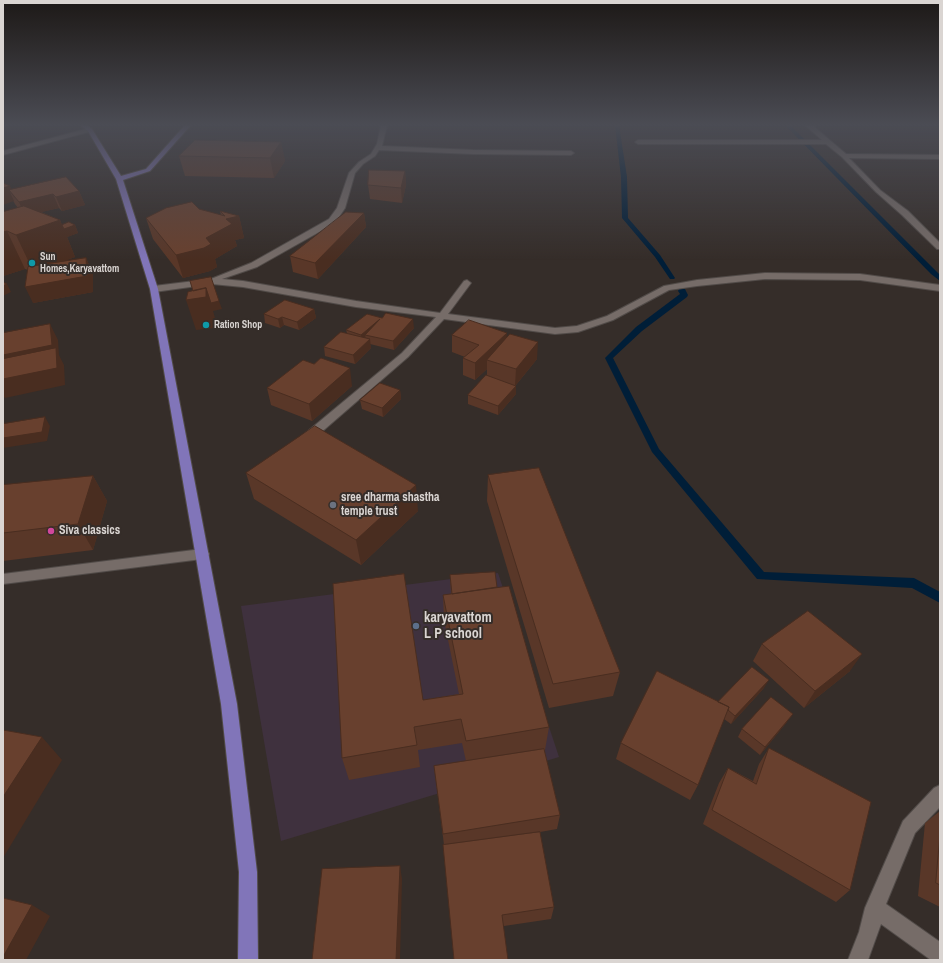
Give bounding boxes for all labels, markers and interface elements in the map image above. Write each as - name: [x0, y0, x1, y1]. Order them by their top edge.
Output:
- place label: Sun Homes,Karyavattom: [40, 251, 119, 274]
- marker: Sun Homes,Karyavattom: [27, 258, 37, 268]
- place label: Ration Shop: [214, 319, 262, 331]
- marker: Ration Shop: [201, 320, 211, 330]
- place label: sree dharma shastha temple trust: [341, 491, 439, 519]
- marker: sree dharma shastha temple trust: [328, 500, 338, 510]
- place label: Siva classics: [59, 524, 120, 538]
- marker: Siva classics: [46, 526, 56, 536]
- place label: karyavattom L P school: [424, 610, 492, 642]
- marker: karyavattom L P school: [411, 621, 421, 631]

